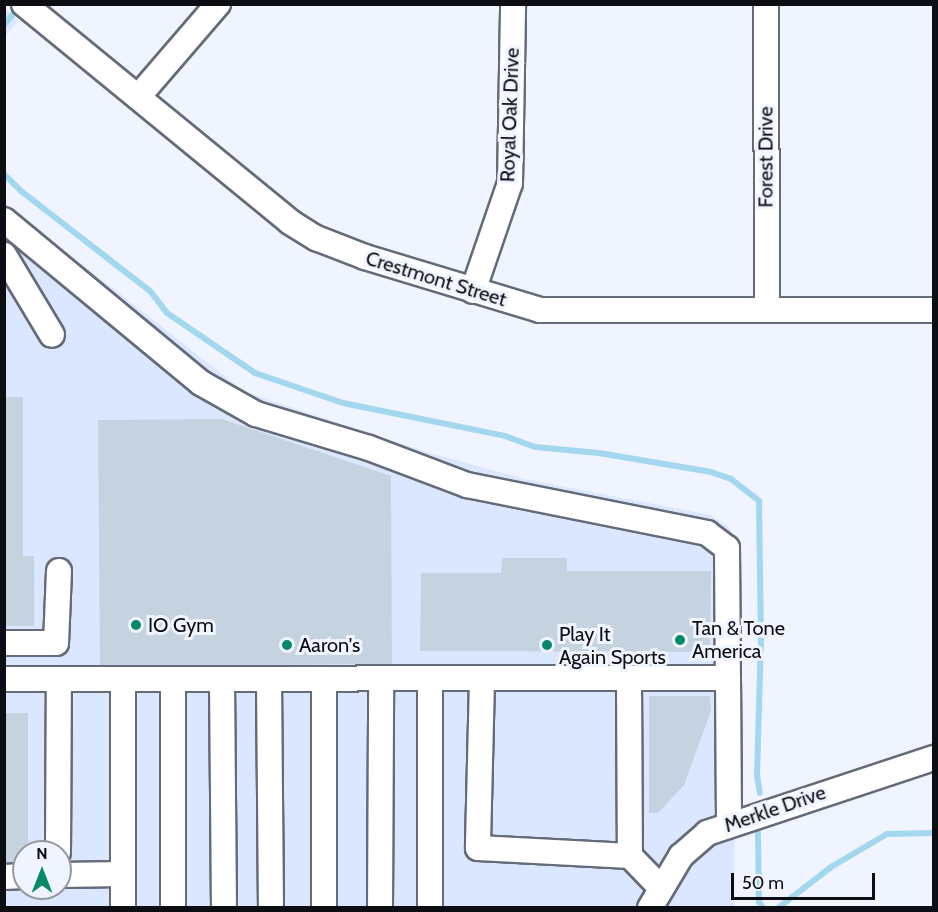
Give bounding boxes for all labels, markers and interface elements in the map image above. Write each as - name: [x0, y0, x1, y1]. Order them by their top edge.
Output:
- street label: Royal Oak Drive: [496, 47, 524, 183]
- street label: Forest Drive: [754, 106, 778, 208]
- street label: Crestmont Street: [363, 246, 509, 312]
- place label: IO Gym: [148, 613, 214, 637]
- place label: Tan & Tone America: [692, 616, 785, 663]
- marker: IO Gym: [129, 618, 143, 632]
- place label: Play It Again Sports: [559, 622, 666, 669]
- place label: Aaron's: [299, 633, 360, 657]
- marker: Tan & Tone America: [673, 633, 687, 647]
- marker: Aaron's: [280, 638, 294, 652]
- marker: Play It Again Sports: [540, 638, 554, 652]
- street label: Merkle Drive: [721, 780, 829, 838]
- north arrow: [12, 840, 72, 900]
- text: N: [36, 844, 48, 863]
- scale bar: [734, 861, 878, 899]
- text: 50 m: [742, 872, 784, 894]

